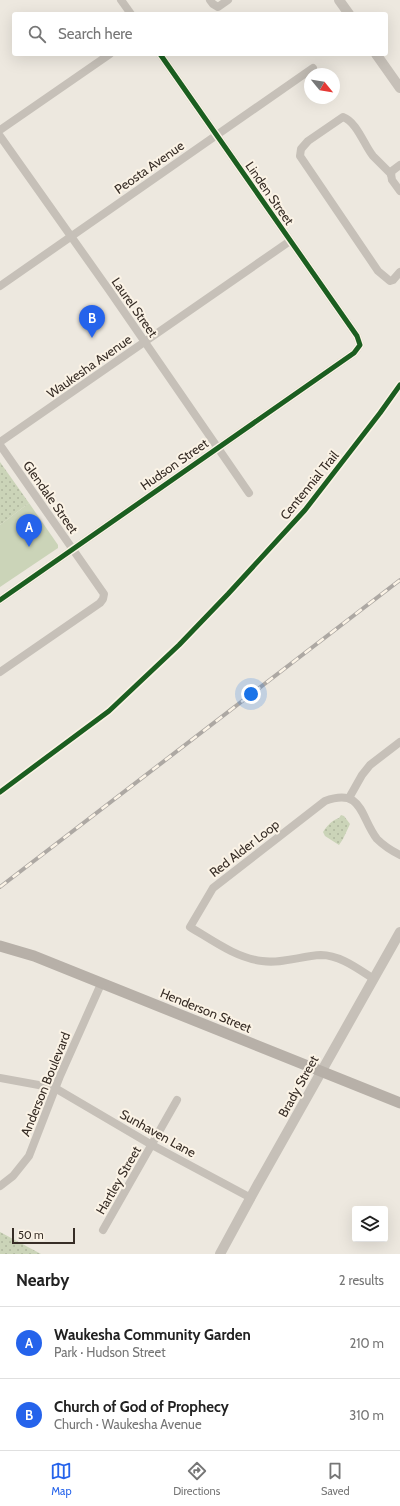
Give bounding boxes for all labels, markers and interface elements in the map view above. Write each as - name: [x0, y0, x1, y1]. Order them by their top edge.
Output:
- search box: [12, 12, 388, 56]
- icon: search: [26, 23, 48, 45]
- text: Search here: [58, 25, 133, 43]
- north arrow: [304, 68, 340, 104]
- street label: Peosta Avenue: [111, 137, 187, 197]
- street label: Linden Street: [242, 158, 298, 228]
- street label: Laurel Street: [108, 274, 162, 341]
- pin: B: [79, 305, 105, 338]
- street label: Waukesha Avenue: [44, 331, 135, 401]
- street label: Hudson Street: [137, 434, 212, 493]
- street label: Centennial Trail: [276, 447, 342, 523]
- street label: Glendale Street: [20, 458, 82, 537]
- pin: A: [16, 514, 42, 547]
- your location: [241, 684, 261, 704]
- street label: Red Alder Loop: [206, 816, 282, 880]
- street label: Henderson Street: [158, 984, 255, 1036]
- street label: Anderson Boulevard: [17, 1030, 73, 1138]
- street label: Brady Street: [275, 1052, 322, 1120]
- street label: Sunhaven Lane: [117, 1106, 199, 1161]
- street label: Hartley Street: [92, 1142, 144, 1217]
- map controls: [352, 1206, 388, 1242]
- button: layers: [352, 1206, 388, 1242]
- scale bar: [12, 1226, 75, 1245]
- text: 50 m: [18, 1228, 44, 1242]
- text: Nearby: [16, 1270, 69, 1290]
- text: 2 results: [339, 1272, 384, 1288]
- text: Waukesha Community Garden: [54, 1326, 251, 1344]
- text: A: [25, 1335, 33, 1351]
- text: 210 m: [350, 1335, 384, 1351]
- text: Park · Hudson Street: [54, 1344, 166, 1360]
- text: Church of God of Prophecy: [54, 1398, 229, 1416]
- text: B: [25, 1407, 33, 1423]
- text: 310 m: [349, 1407, 384, 1423]
- text: Church · Waukesha Avenue: [54, 1416, 202, 1432]
- tab: Map: [50, 1460, 72, 1498]
- tab: Directions: [173, 1460, 220, 1498]
- tab: Saved: [321, 1460, 350, 1498]

